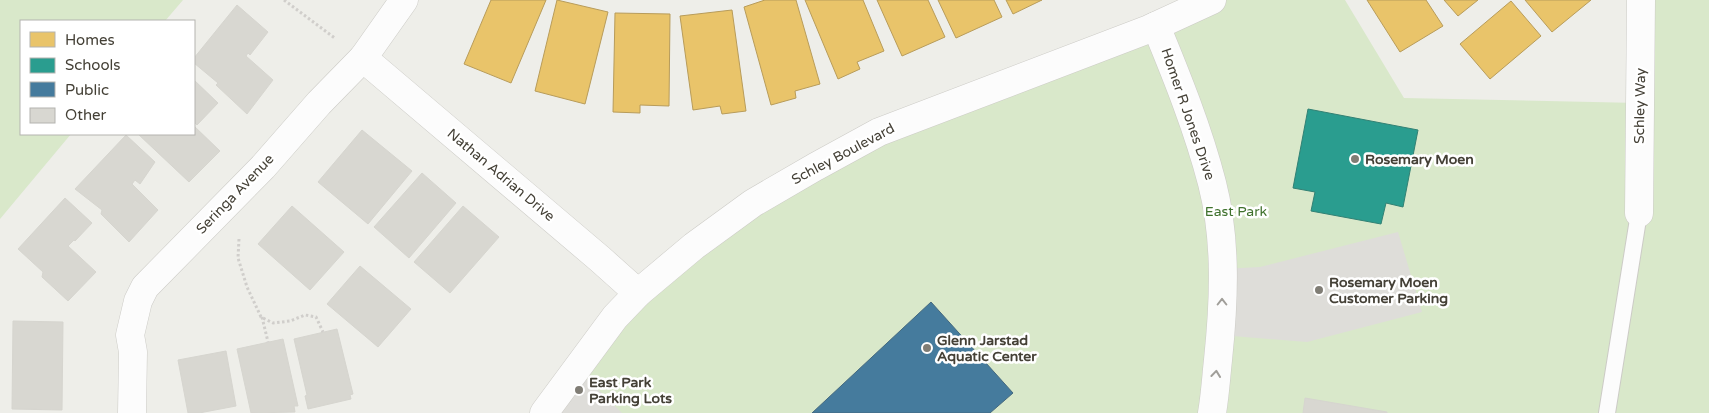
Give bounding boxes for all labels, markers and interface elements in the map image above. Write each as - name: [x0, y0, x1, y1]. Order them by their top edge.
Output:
- legend: [20, 20, 195, 135]
- text: Homes: [65, 31, 115, 49]
- street label: Homer R Jones Drive: [1157, 46, 1219, 182]
- text: Schools: [65, 56, 121, 74]
- street label: Schley Way: [1631, 67, 1649, 144]
- text: Public: [65, 81, 109, 99]
- text: Other: [65, 106, 107, 124]
- street label: Schley Boulevard: [789, 120, 897, 188]
- street label: Nathan Adrian Drive: [444, 125, 558, 225]
- street label: Seringa Avenue: [193, 151, 277, 237]
- place label: Rosemary Moen: [1365, 151, 1474, 168]
- marker: Rosemary Moen: [1349, 153, 1361, 165]
- park label: East Park: [1205, 203, 1267, 220]
- place label: Rosemary Moen Customer Parking: [1329, 274, 1448, 307]
- marker: Rosemary Moen Customer Parking: [1313, 284, 1325, 296]
- one-way arrow: [1217, 298, 1227, 306]
- place label: Glenn Jarstad Aquatic Center: [937, 332, 1037, 365]
- marker: Glenn Jarstad Aquatic Center: [921, 342, 933, 354]
- one-way arrow: [1210, 370, 1221, 378]
- place label: East Park Parking Lots: [589, 374, 672, 407]
- marker: East Park Parking Lots: [573, 384, 585, 396]

